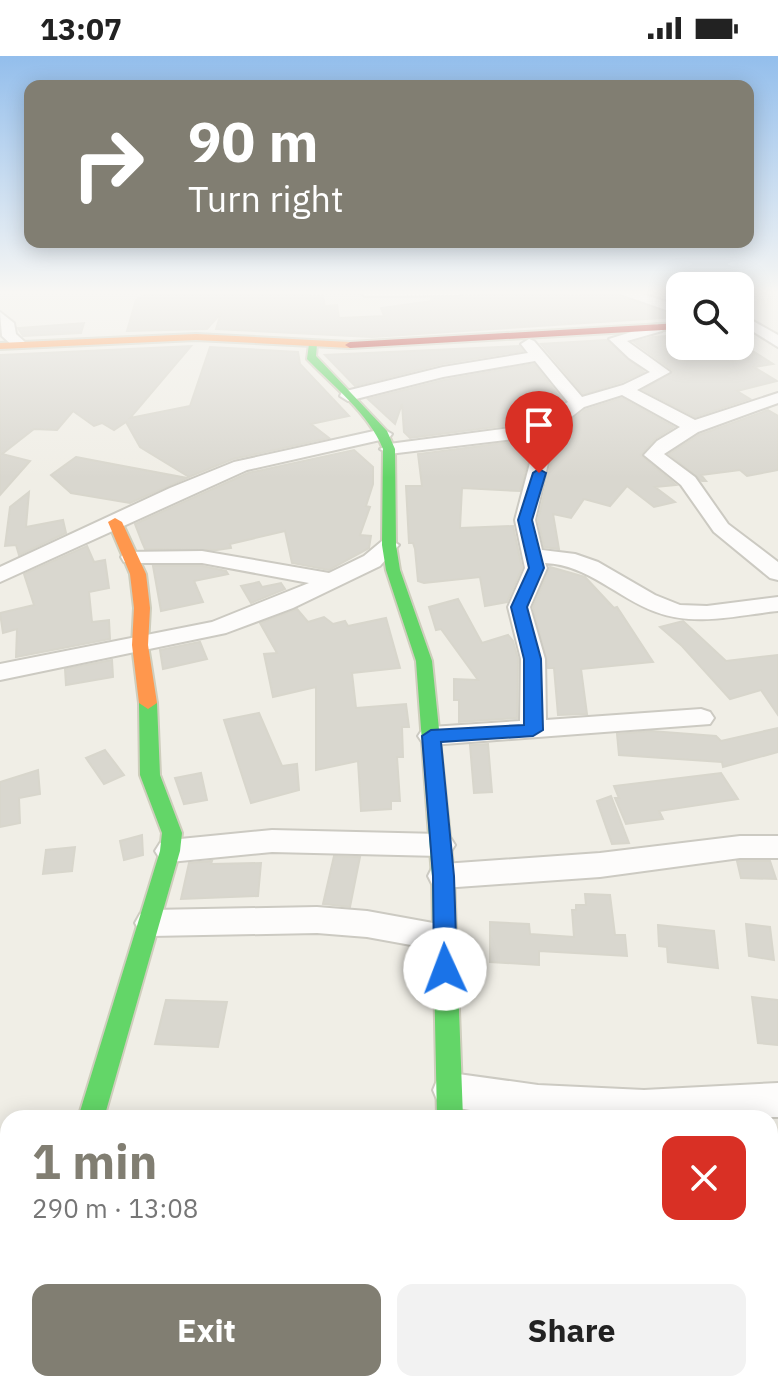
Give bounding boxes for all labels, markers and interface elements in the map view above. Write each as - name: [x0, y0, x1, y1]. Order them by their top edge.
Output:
- text: 13:07: [40, 9, 122, 48]
- text: 90 m: [188, 105, 318, 177]
- icon: right: [56, 112, 160, 216]
- text: Turn right: [188, 175, 344, 222]
- map controls: [666, 272, 754, 360]
- button: search: [666, 272, 754, 360]
- pin: [505, 391, 573, 473]
- icon: arrive: [517, 403, 561, 447]
- position arrow: [403, 927, 487, 1011]
- text: 1 min: [32, 1130, 157, 1192]
- button: close: [662, 1136, 746, 1220]
- text: 290 m · 13:08: [32, 1191, 198, 1225]
- button: Exit: [32, 1284, 381, 1376]
- button: Share: [397, 1284, 746, 1376]

